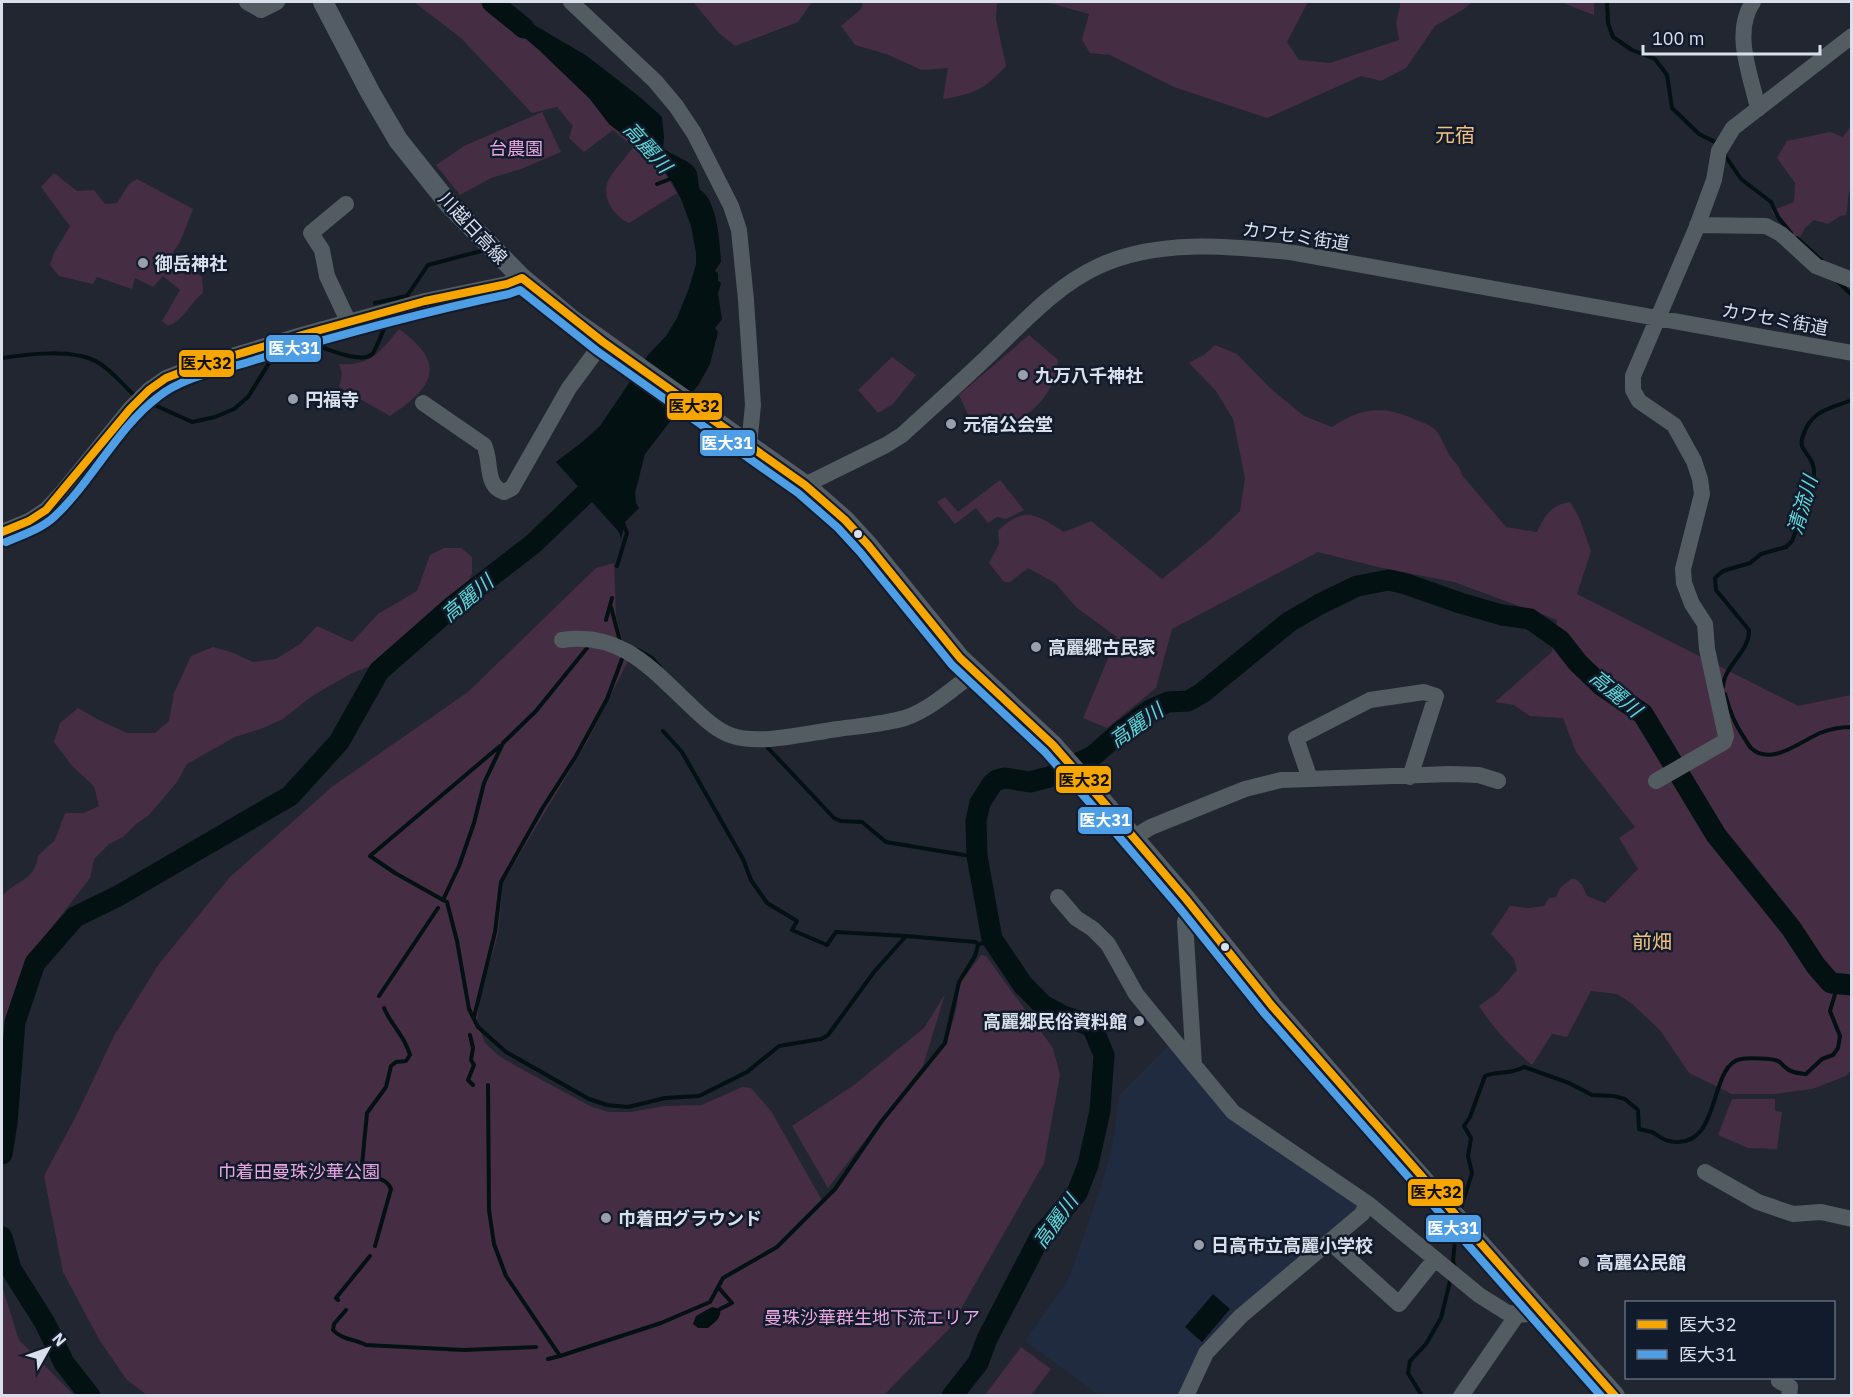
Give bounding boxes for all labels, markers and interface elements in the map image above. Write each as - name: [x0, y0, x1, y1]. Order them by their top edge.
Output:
- scale bar: [1643, 18, 1820, 56]
- text: 100 m: [1652, 27, 1704, 50]
- water label: 高麗川: [618, 116, 679, 180]
- district label: 元宿: [1435, 121, 1475, 148]
- park label: 台農園: [489, 137, 543, 160]
- street label: 川越日高線: [434, 187, 512, 269]
- street label: カワセミ街道: [1241, 217, 1351, 255]
- place label: 御岳神社: [154, 252, 227, 275]
- marker: 御岳神社: [136, 256, 150, 270]
- street label: カワセミ街道: [1720, 298, 1830, 340]
- line badge: 医大31: [265, 334, 322, 363]
- text: 医大31: [268, 338, 320, 358]
- line badge: 医大32: [178, 349, 235, 378]
- text: 医大32: [180, 353, 232, 373]
- place label: 九万八千神社: [1035, 364, 1143, 387]
- marker: 九万八千神社: [1016, 368, 1030, 382]
- place label: 円福寺: [305, 388, 359, 411]
- marker: 円福寺: [286, 392, 300, 406]
- line badge: 医大32: [666, 392, 723, 421]
- text: 医大32: [668, 396, 720, 416]
- place label: 元宿公会堂: [963, 413, 1053, 436]
- marker: 元宿公会堂: [944, 417, 958, 431]
- line badge: 医大31: [699, 429, 756, 457]
- text: 医大31: [701, 433, 753, 453]
- water label: 清流川: [1781, 471, 1824, 538]
- unlabelled marker: [852, 528, 864, 540]
- water label: 高麗川: [435, 567, 500, 628]
- place label: 高麗郷古民家: [1048, 636, 1156, 659]
- marker: 高麗郷古民家: [1029, 640, 1043, 654]
- water label: 高麗川: [1584, 663, 1649, 724]
- water label: 高麗川: [1104, 696, 1170, 753]
- line badge: 医大32: [1055, 765, 1112, 794]
- text: 医大32: [1058, 770, 1110, 790]
- line badge: 医大31: [1077, 806, 1133, 835]
- text: 医大31: [1079, 810, 1131, 830]
- district label: 前畑: [1632, 928, 1672, 955]
- unlabelled marker: [1219, 941, 1231, 953]
- place label: 高麗郷民俗資料館: [983, 1010, 1127, 1033]
- marker: 高麗郷民俗資料館: [1132, 1014, 1146, 1028]
- park label: 巾着田曼珠沙華公園: [218, 1160, 380, 1183]
- line badge: 医大32: [1407, 1178, 1464, 1207]
- text: 医大32: [1410, 1182, 1462, 1202]
- water label: 高麗川: [1026, 1187, 1085, 1253]
- place label: 巾着田グラウンド: [618, 1207, 762, 1230]
- marker: 巾着田グラウンド: [599, 1211, 613, 1225]
- line badge: 医大31: [1425, 1214, 1482, 1243]
- text: 医大31: [1427, 1218, 1479, 1238]
- place label: 日高市立高麗小学校: [1211, 1234, 1373, 1257]
- marker: 日高市立高麗小学校: [1192, 1238, 1206, 1252]
- place label: 高麗公民館: [1596, 1251, 1686, 1274]
- marker: 高麗公民館: [1577, 1255, 1591, 1269]
- legend: [1625, 1301, 1835, 1379]
- park label: 曼珠沙華群生地下流エリア: [764, 1306, 980, 1329]
- text: 医大32: [1679, 1313, 1737, 1336]
- north arrow: [18, 1319, 78, 1379]
- text: N: [48, 1328, 71, 1350]
- text: 医大31: [1679, 1343, 1737, 1366]

